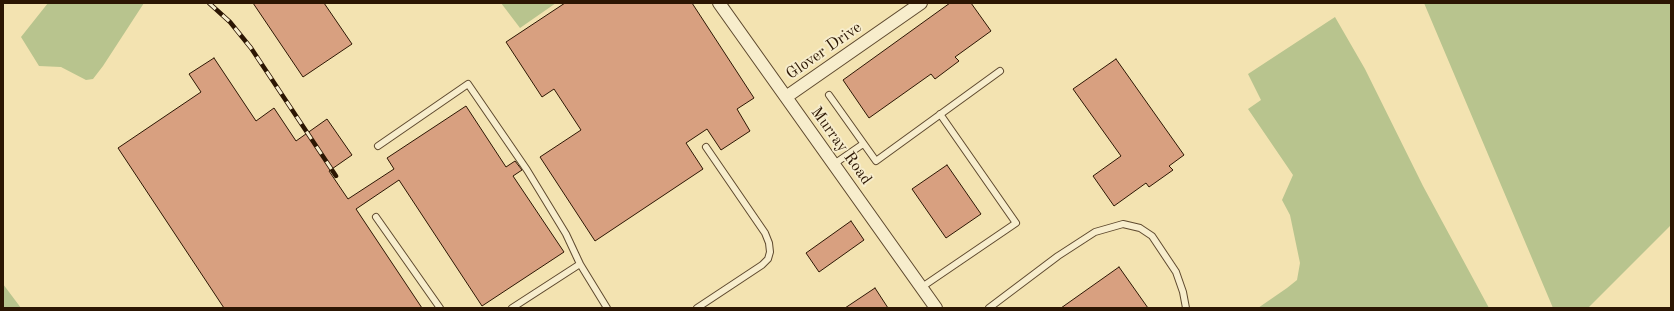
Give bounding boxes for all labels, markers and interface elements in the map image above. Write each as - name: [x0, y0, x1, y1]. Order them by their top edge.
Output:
- street label: Glover Drive: [783, 18, 865, 84]
- street label: Murray Road: [806, 103, 876, 189]

